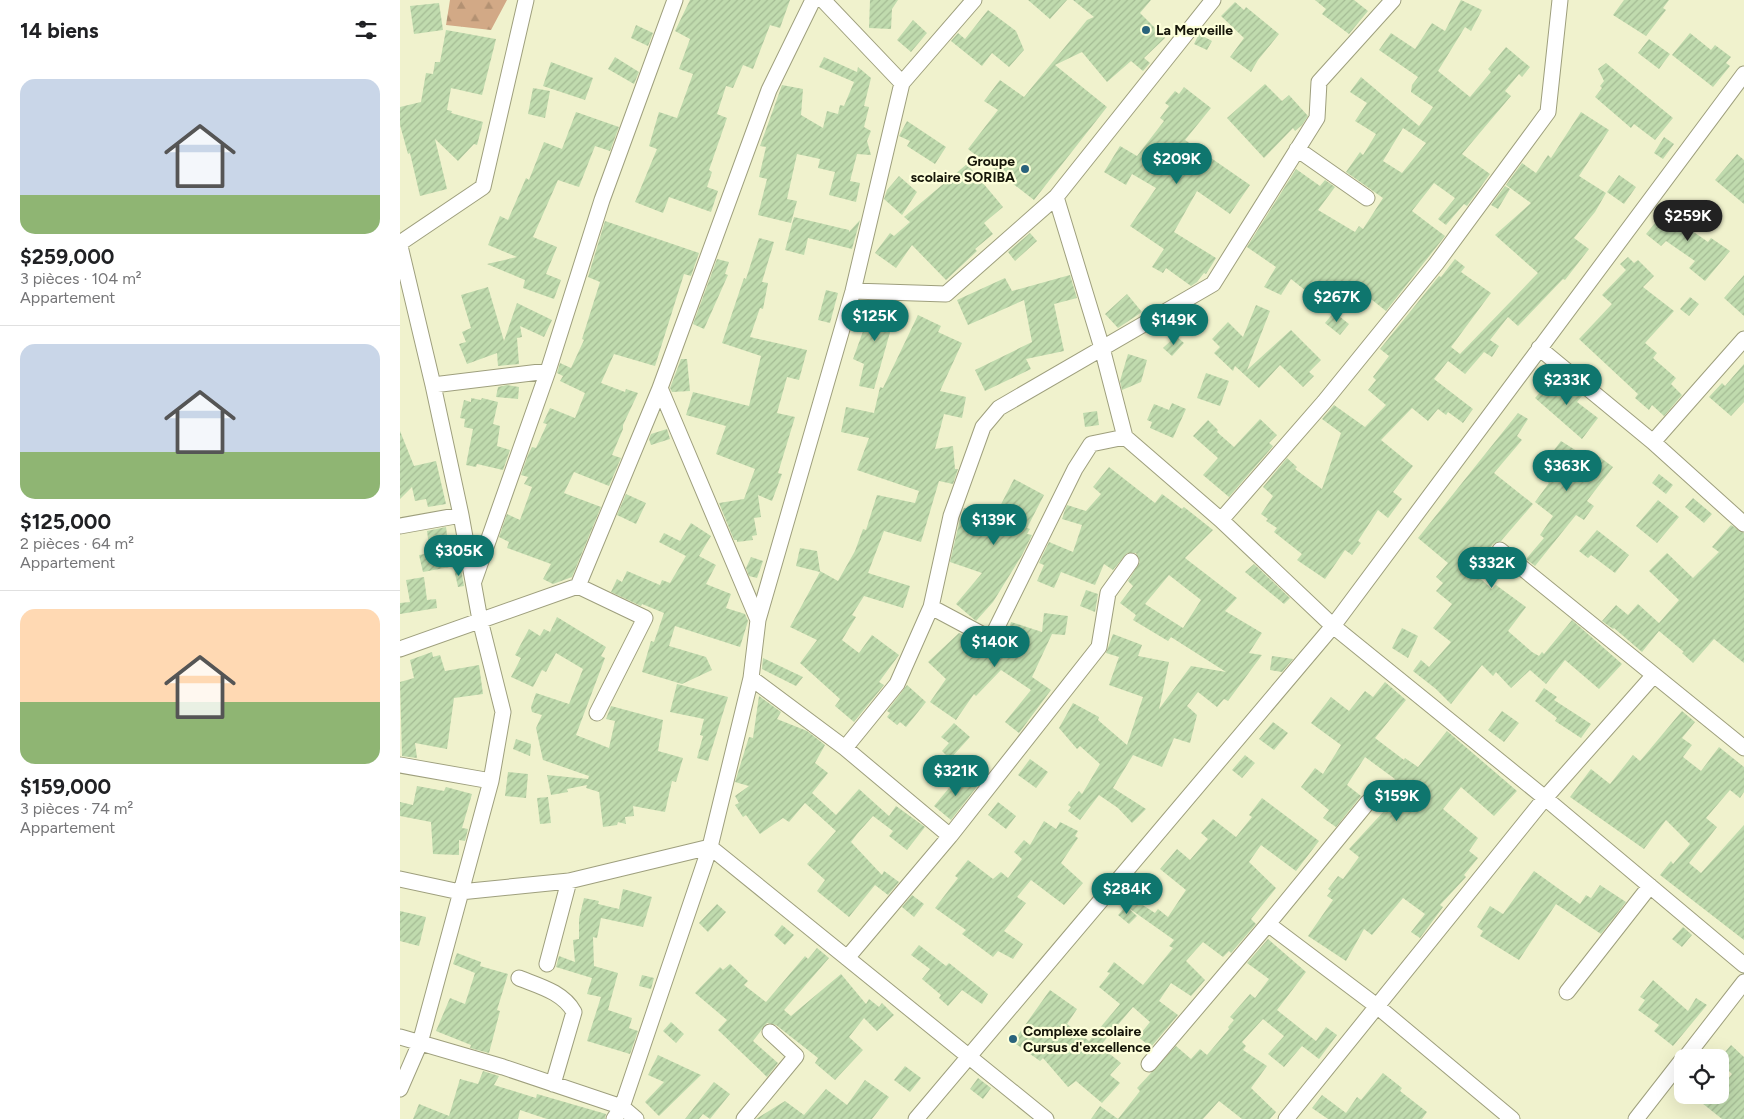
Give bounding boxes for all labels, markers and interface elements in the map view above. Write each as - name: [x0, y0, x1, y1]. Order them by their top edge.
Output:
- icon: filters: [352, 16, 380, 44]
- text: 14 biens: [20, 18, 99, 43]
- place label: La Merveille: [1156, 22, 1233, 39]
- marker: La Merveille: [1140, 24, 1152, 36]
- icon: home: [155, 111, 245, 201]
- pin: $209K: [1142, 142, 1212, 185]
- text: $209K: [1153, 149, 1201, 168]
- place label: Groupe scolaire SORIBA: [911, 153, 1015, 186]
- marker: Groupe scolaire SORIBA: [1019, 163, 1031, 175]
- pin: $259K: [1653, 200, 1723, 242]
- text: $259K: [1664, 206, 1712, 225]
- text: $259,000: [20, 244, 114, 269]
- text: 3 pièces · 104 m²: [20, 269, 142, 288]
- pin: $267K: [1302, 280, 1372, 323]
- text: $267K: [1314, 287, 1360, 306]
- text: Appartement: [20, 288, 115, 307]
- pin: $125K: [840, 300, 910, 342]
- pin: $149K: [1139, 304, 1209, 346]
- text: $125K: [853, 306, 897, 325]
- text: $149K: [1151, 310, 1197, 329]
- pin: $233K: [1532, 364, 1602, 406]
- text: $233K: [1544, 370, 1590, 389]
- icon: home: [155, 377, 245, 467]
- pin: $363K: [1532, 450, 1602, 492]
- text: $363K: [1544, 456, 1590, 475]
- pin: $139K: [959, 504, 1029, 546]
- text: $125,000: [20, 509, 111, 534]
- text: $139K: [972, 510, 1016, 529]
- text: 2 pièces · 64 m²: [20, 534, 134, 553]
- pin: $305K: [424, 534, 494, 577]
- text: $305K: [435, 541, 483, 560]
- pin: $332K: [1457, 546, 1527, 589]
- text: Appartement: [20, 553, 115, 572]
- text: $332K: [1469, 553, 1515, 572]
- pin: $140K: [960, 626, 1030, 668]
- text: $140K: [972, 632, 1018, 651]
- icon: home: [155, 642, 245, 732]
- pin: $321K: [921, 754, 991, 797]
- text: $321K: [934, 761, 978, 780]
- text: $159,000: [20, 774, 111, 799]
- pin: $159K: [1362, 780, 1432, 822]
- text: $159K: [1375, 786, 1419, 805]
- text: 3 pièces · 74 m²: [20, 799, 133, 818]
- text: Appartement: [20, 818, 115, 837]
- pin: $284K: [1092, 872, 1162, 915]
- text: $284K: [1103, 879, 1151, 898]
- place label: Complexe scolaire Cursus d'excellence: [1023, 1023, 1151, 1056]
- marker: Complexe scolaire Cursus d'excellence: [1007, 1033, 1019, 1045]
- map controls: [1674, 1049, 1729, 1104]
- button: locate: [1674, 1049, 1729, 1104]

